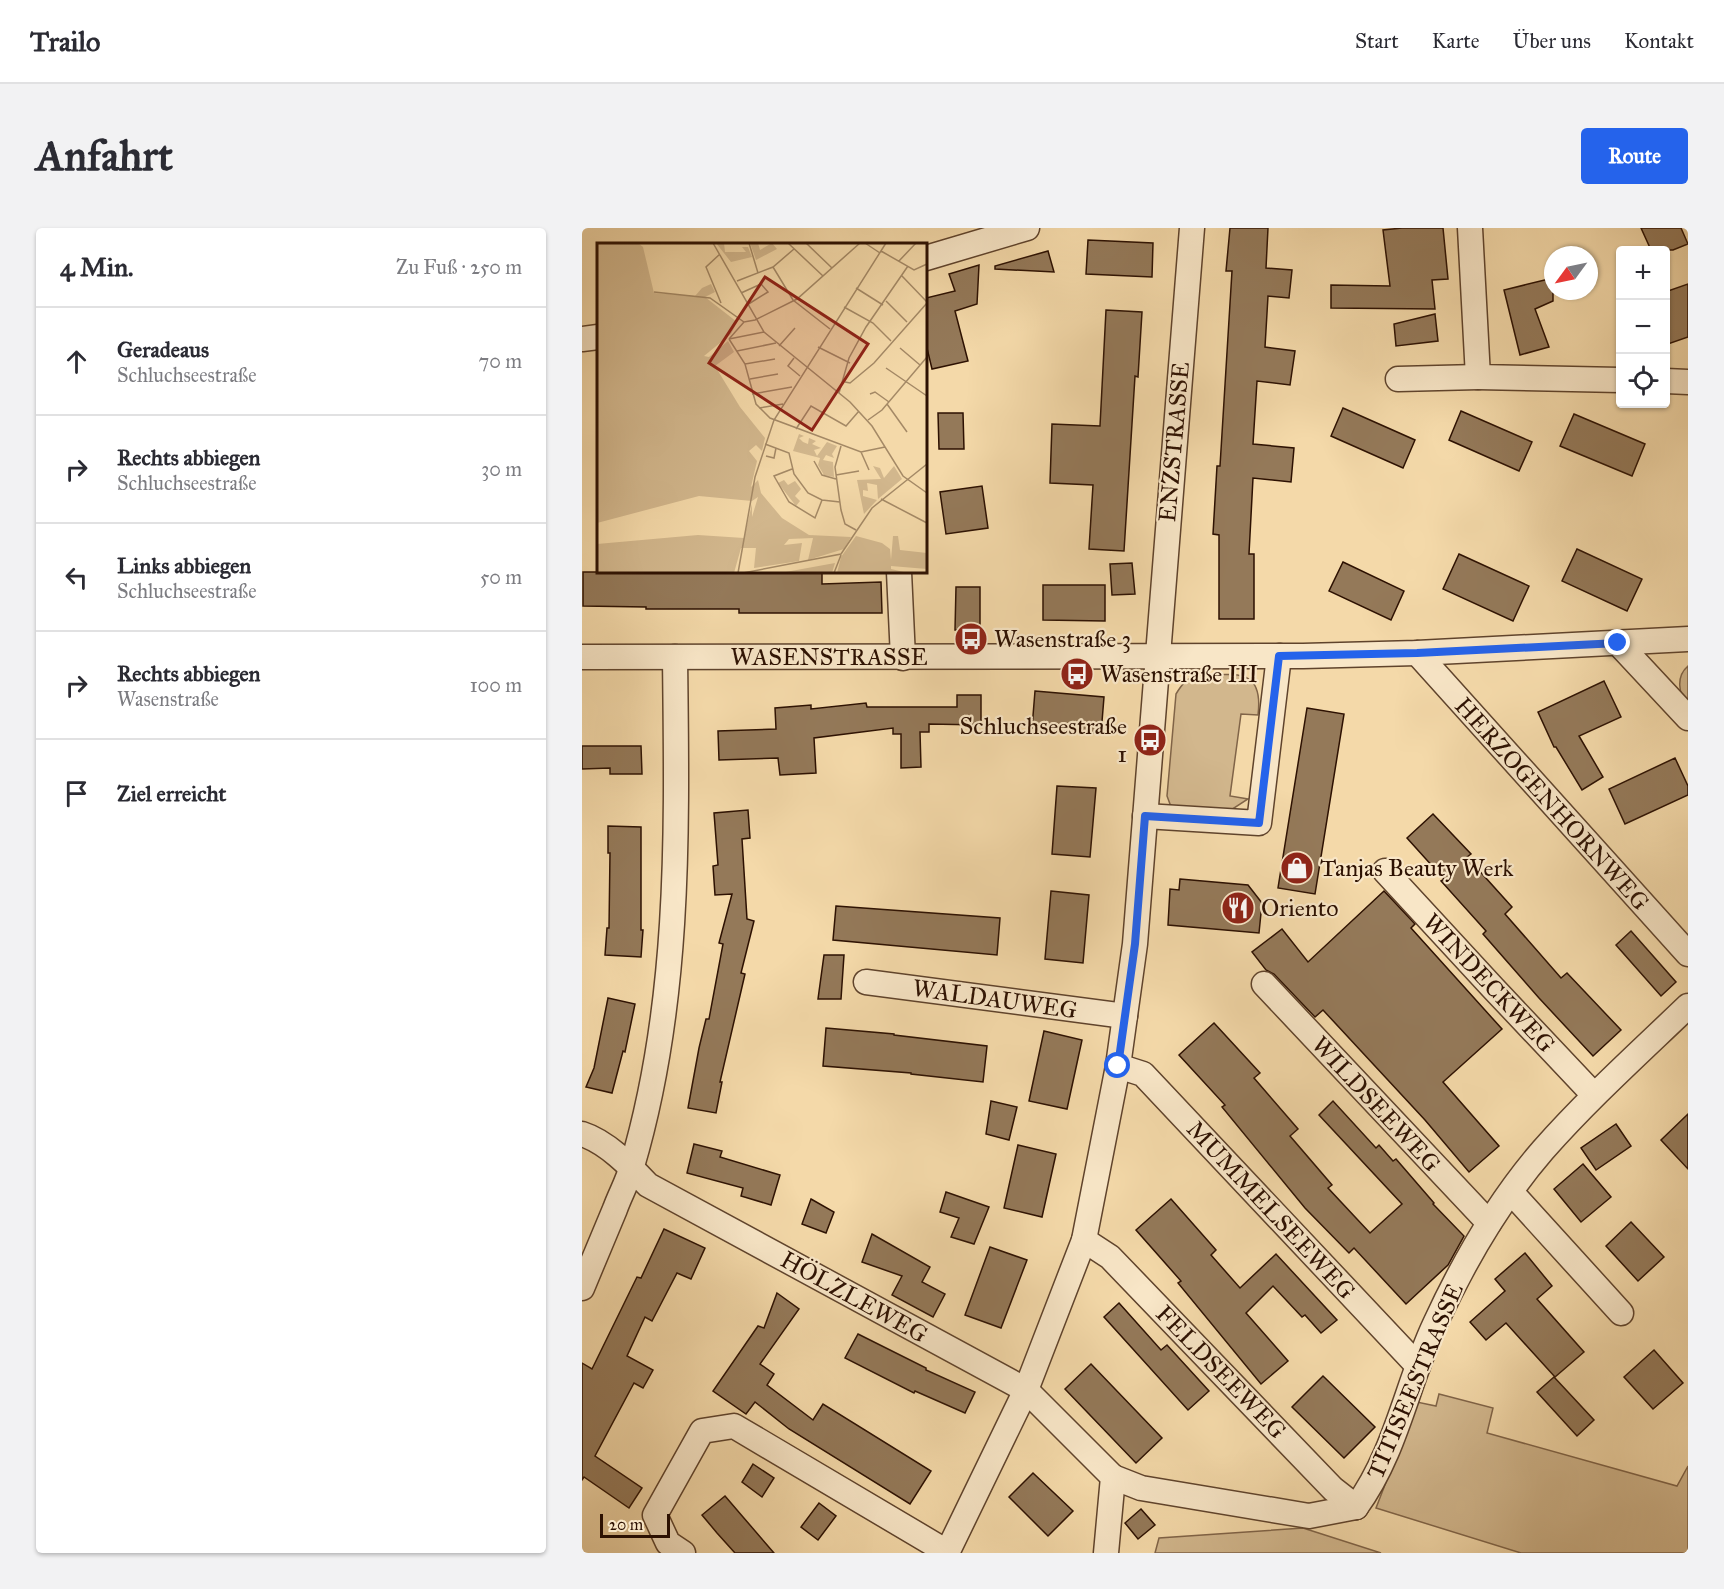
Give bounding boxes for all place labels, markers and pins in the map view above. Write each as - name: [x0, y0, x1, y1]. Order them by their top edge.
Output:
- bus stop icon: Wasenstraße 3: [953, 621, 989, 657]
- place label: Wasenstraße 3: [994, 624, 1131, 654]
- bus stop icon: Wasenstraße III: [1059, 656, 1095, 692]
- place label: Wasenstraße III: [1100, 659, 1258, 689]
- place label: Schluchseestraße 1: [960, 711, 1127, 769]
- bus stop icon: Schluchseestraße 1: [1132, 722, 1168, 758]
- shop icon: Tanjas Beauty Werk: [1279, 850, 1315, 886]
- place label: Tanjas Beauty Werk: [1320, 853, 1514, 883]
- restaurant icon: Oriento: [1220, 890, 1256, 926]
- place label: Oriento: [1261, 893, 1338, 923]

